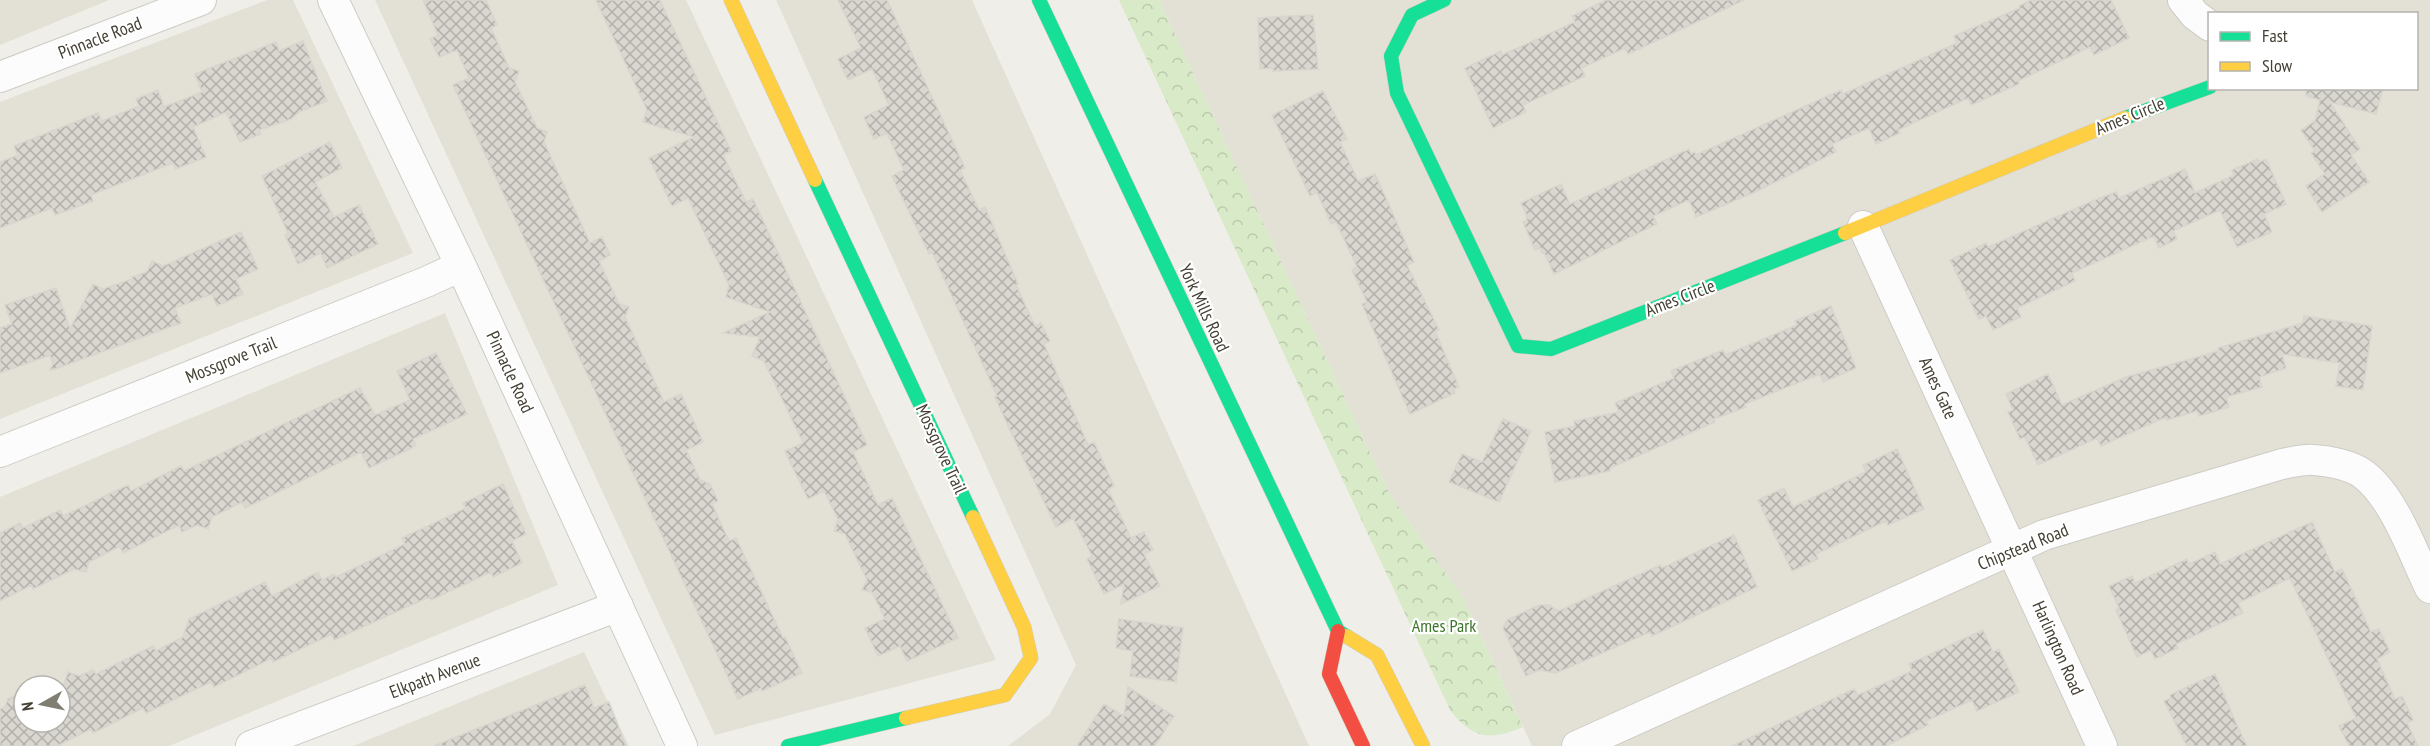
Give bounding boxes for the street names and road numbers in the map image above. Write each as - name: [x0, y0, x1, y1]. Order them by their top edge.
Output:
- street label: Pinnacle Road: [55, 11, 145, 64]
- street label: Ames Circle: [2092, 91, 2168, 140]
- street label: York Mills Road: [1174, 260, 1235, 355]
- street label: Ames Circle: [1642, 274, 1718, 321]
- street label: Pinnacle Road: [482, 327, 539, 416]
- street label: Mossgrove Trail: [182, 331, 280, 388]
- street label: Ames Gate: [1914, 353, 1963, 423]
- street label: Mossgrove Trail: [911, 400, 973, 498]
- street label: Chipstead Road: [1974, 518, 2072, 575]
- street label: Harlington Road: [2027, 597, 2089, 698]
- street label: Elkpath Avenue: [386, 648, 484, 703]

